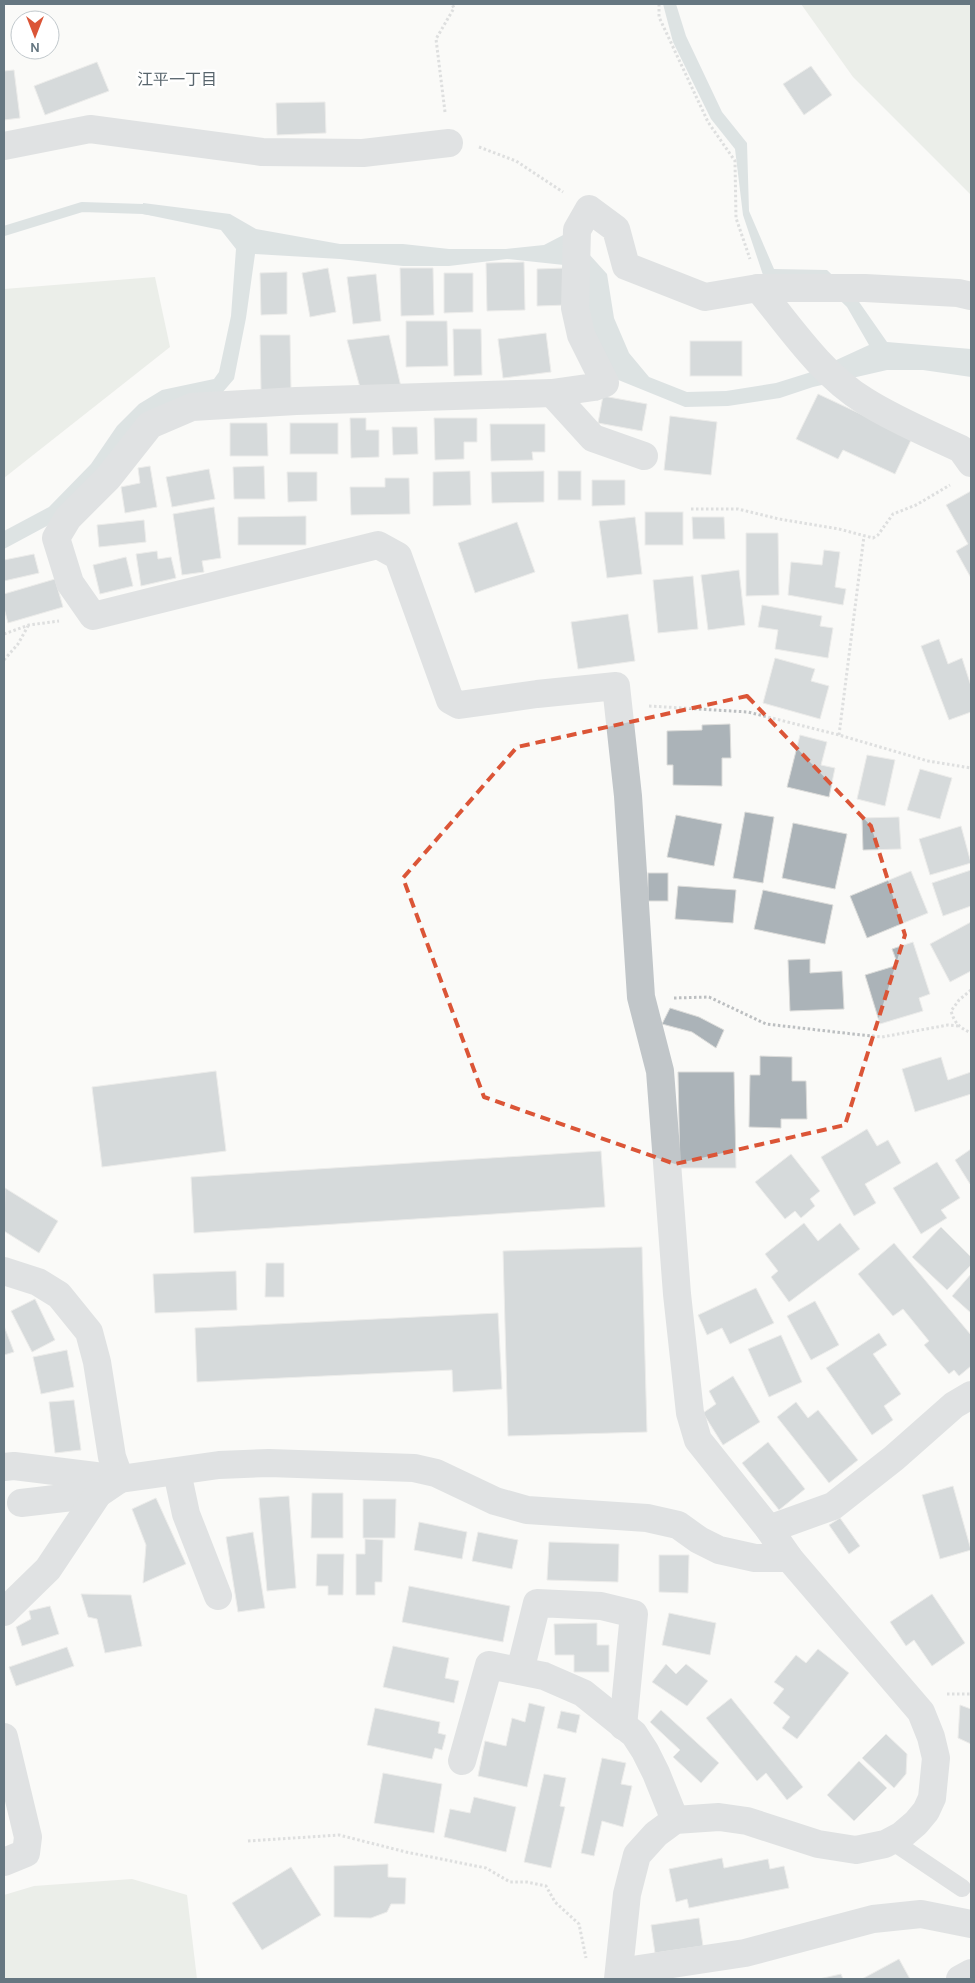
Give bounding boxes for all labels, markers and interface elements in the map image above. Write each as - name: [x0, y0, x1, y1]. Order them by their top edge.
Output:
- north arrow: [10, 10, 60, 60]
- text: N: [30, 39, 40, 56]
- district label: 江平一丁目: [137, 70, 217, 89]

